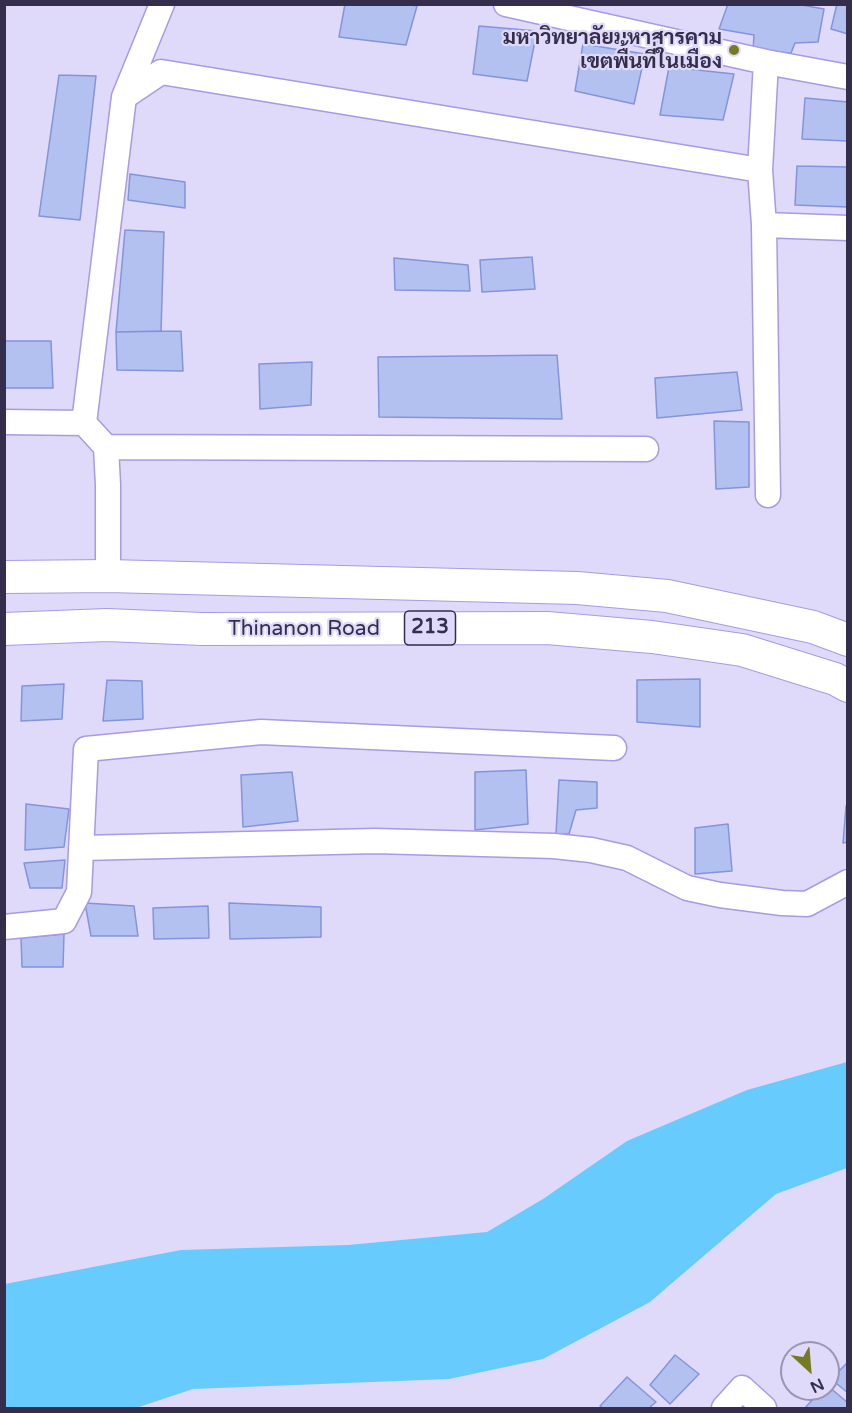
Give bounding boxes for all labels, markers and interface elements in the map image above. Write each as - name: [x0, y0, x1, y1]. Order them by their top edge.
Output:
- place label: มหาวิทยาลัยมหาสารคาม เขตพื้นที่ในเมือง: [503, 25, 722, 75]
- marker: มหาวิทยาลัยมหาสารคาม เขตพื้นที่ในเมือง: [727, 43, 741, 57]
- road number: 213: [404, 611, 456, 645]
- street label: Thinanon Road: [228, 616, 380, 642]
- north arrow: [780, 1341, 840, 1401]
- text: N: [807, 1374, 827, 1397]

